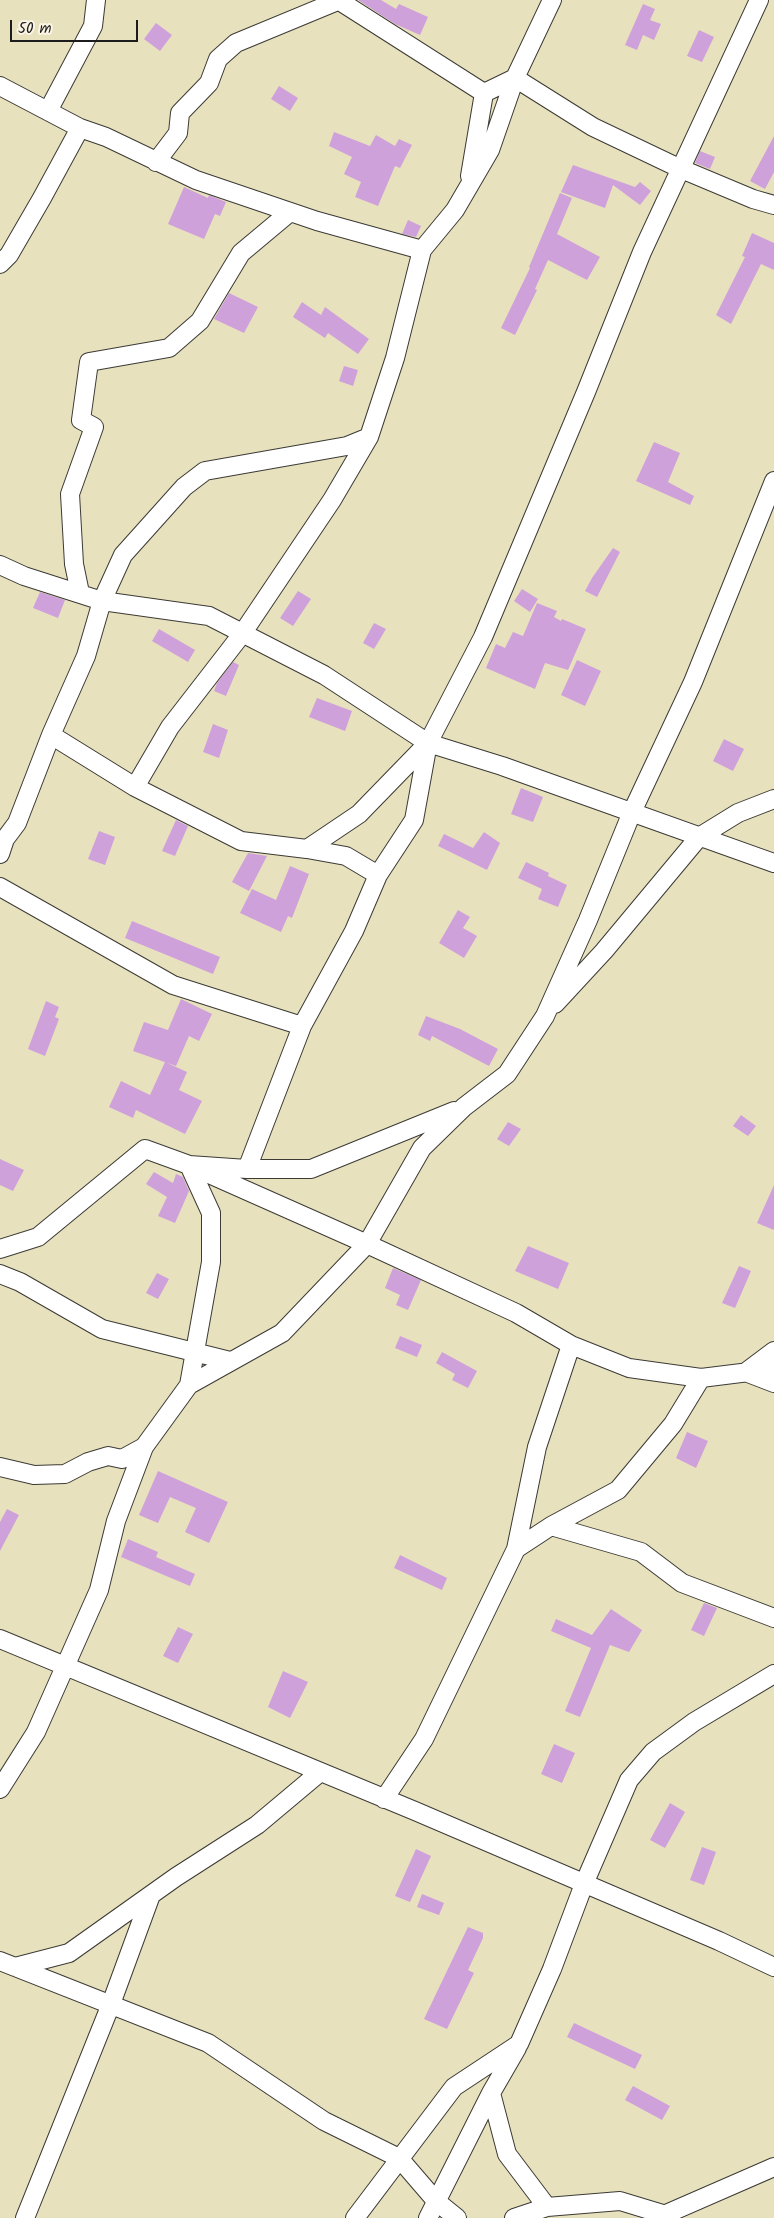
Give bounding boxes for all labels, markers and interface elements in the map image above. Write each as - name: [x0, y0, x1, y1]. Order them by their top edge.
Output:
- scale bar: [12, 10, 140, 42]
- text: 50 m: [18, 17, 52, 41]

